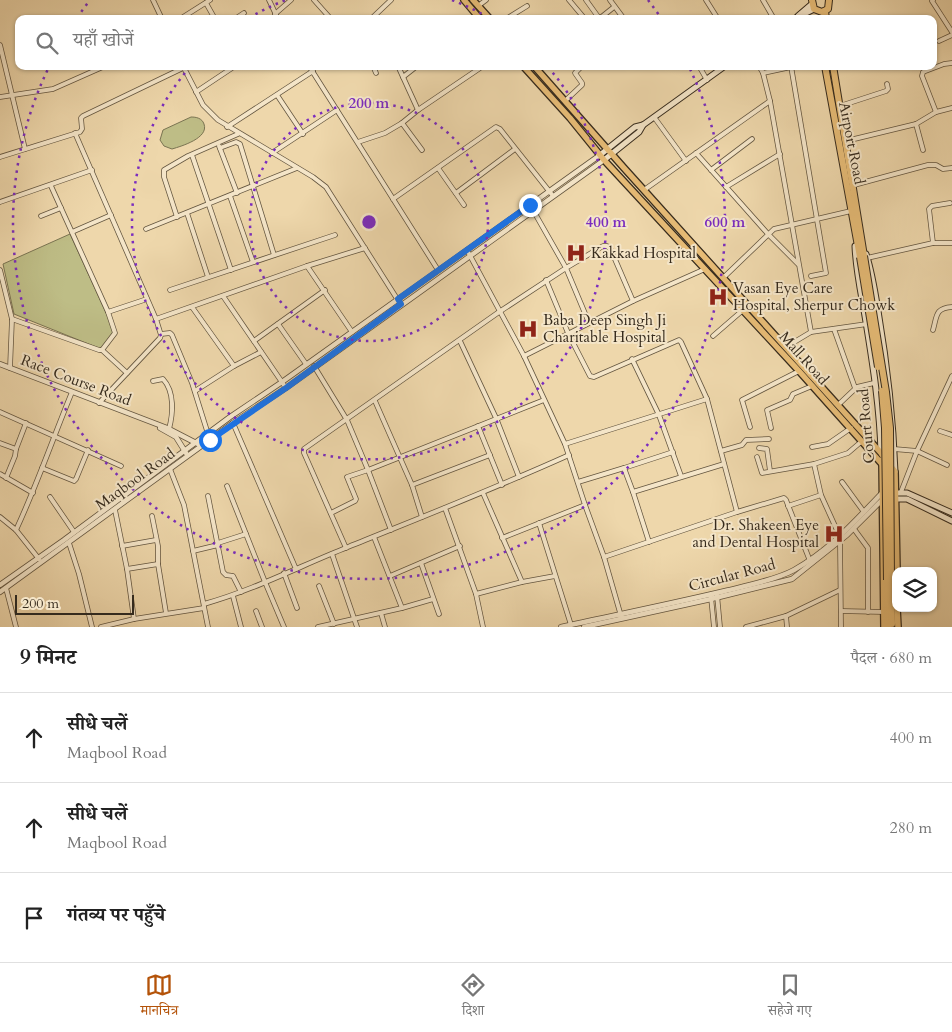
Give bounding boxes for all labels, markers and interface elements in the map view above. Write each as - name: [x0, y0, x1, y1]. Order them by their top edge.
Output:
- search box: [15, 15, 937, 70]
- text: यहाँ खोजें: [73, 27, 134, 53]
- icon: search: [33, 29, 61, 57]
- text: 200 m: [349, 93, 390, 113]
- street label: Airport Road: [834, 100, 870, 186]
- route end: [519, 194, 542, 217]
- text: 400 m: [586, 212, 627, 232]
- text: 600 m: [705, 212, 746, 232]
- centre of rings: [360, 213, 378, 231]
- hospital icon: Kakkad Hospital: [565, 242, 587, 264]
- place label: Kakkad Hospital: [591, 243, 696, 263]
- place label: Vasan Eye Care Hospital, Sherpur Chowk: [733, 278, 895, 315]
- hospital icon: Vasan Eye Care Hospital, Sherpur Chowk: [707, 286, 729, 308]
- place label: Baba Deep Singh Ji Charitable Hospital: [543, 310, 666, 347]
- hospital icon: Baba Deep Singh Ji Charitable Hospital: [517, 318, 539, 340]
- street label: Mall Road: [775, 327, 833, 389]
- street label: Race Course Road: [18, 350, 134, 410]
- street label: Court Road: [853, 388, 879, 464]
- route start: [199, 429, 222, 452]
- street label: Maqbool Road: [91, 443, 179, 515]
- place label: Dr. Shakeen Eye and Dental Hospital: [692, 515, 819, 552]
- hospital icon: Dr. Shakeen Eye and Dental Hospital: [823, 523, 845, 545]
- street label: Circular Road: [686, 554, 778, 596]
- map controls: [892, 567, 937, 612]
- button: layers: [892, 567, 937, 612]
- scale bar: [15, 592, 134, 615]
- text: 200 m: [22, 594, 59, 613]
- text: 9 मिनट: [20, 643, 76, 672]
- text: पैदल · 680 m: [851, 647, 932, 669]
- text: सीधे चलें: [67, 711, 127, 737]
- icon: ahead: [20, 724, 48, 752]
- text: 400 m: [890, 727, 932, 749]
- text: Maqbool Road: [67, 742, 167, 764]
- text: सीधे चलें: [67, 801, 127, 827]
- icon: ahead: [20, 814, 48, 842]
- text: 280 m: [890, 817, 932, 839]
- text: Maqbool Road: [67, 832, 167, 854]
- text: गंतव्य पर पहुँचे: [67, 902, 165, 928]
- icon: arrive: [20, 904, 48, 932]
- tab: मानचित्र: [140, 971, 178, 1024]
- tab: दिशा: [459, 971, 487, 1024]
- tab: सहेजे गए: [768, 971, 812, 1024]

